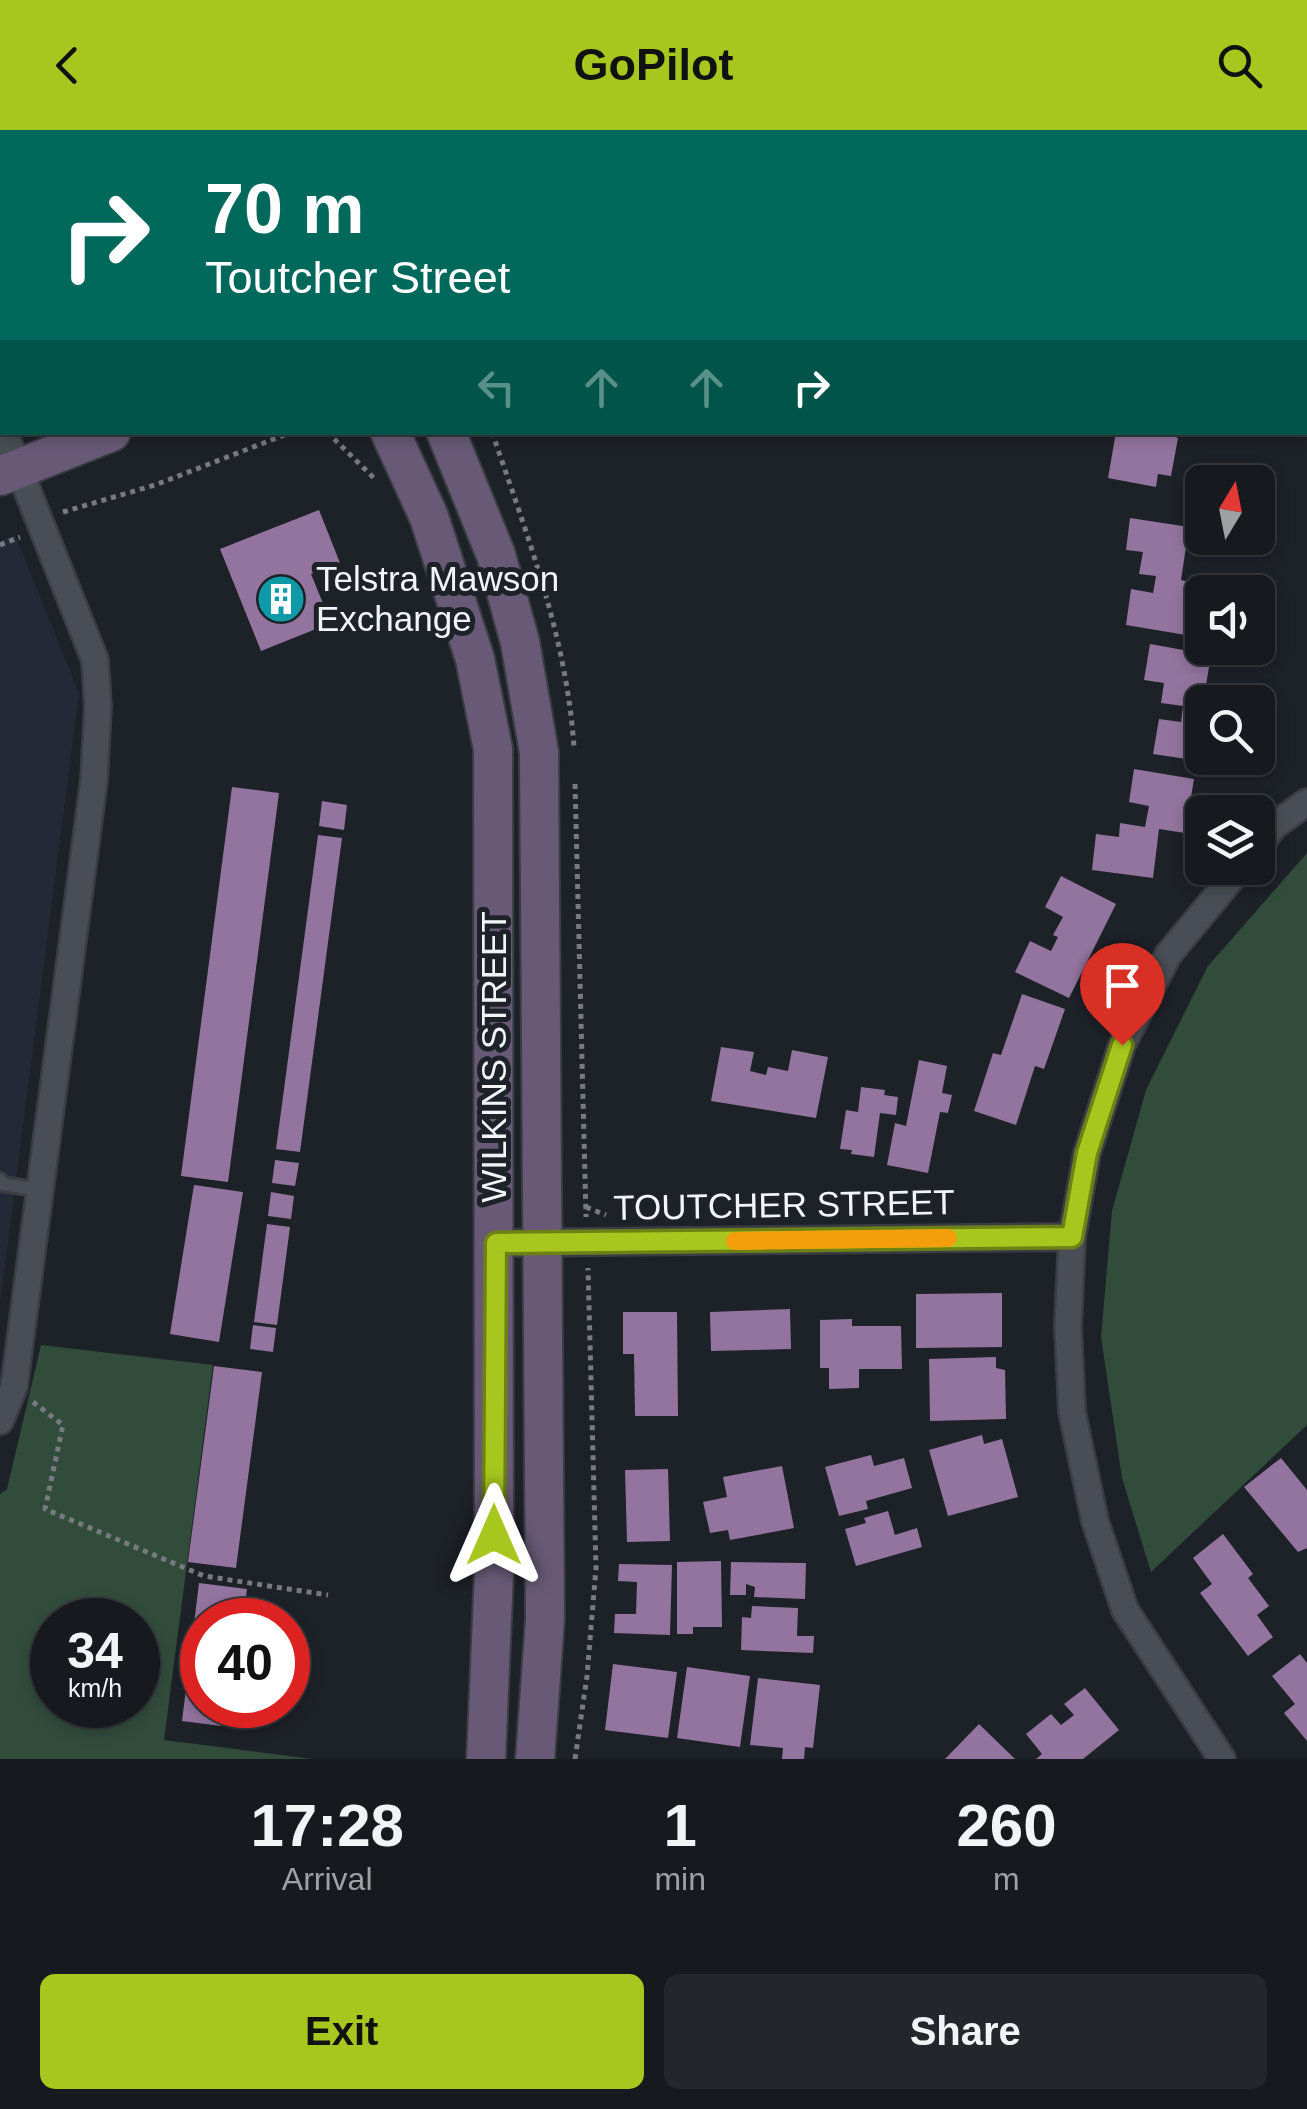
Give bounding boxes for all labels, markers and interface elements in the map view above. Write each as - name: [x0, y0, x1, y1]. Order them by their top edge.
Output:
- icon: back: [40, 38, 95, 93]
- icon: search: [1212, 38, 1267, 93]
- text: GoPilot: [574, 39, 733, 90]
- icon: right: [40, 170, 170, 300]
- text: 70 m: [205, 170, 365, 248]
- text: Toutcher Street: [205, 252, 510, 303]
- icon: left: [469, 360, 524, 415]
- icon: ahead: [574, 360, 629, 415]
- icon: ahead: [679, 360, 734, 415]
- icon: right: [784, 360, 839, 415]
- north arrow: [1185, 465, 1275, 555]
- map controls: [1185, 465, 1275, 885]
- place label: Telstra Mawson Exchange: [316, 559, 559, 638]
- building icon: Telstra Mawson Exchange: [255, 573, 307, 625]
- button: sound: [1185, 575, 1275, 665]
- button: search: [1185, 685, 1275, 775]
- button: layers: [1185, 795, 1275, 885]
- street label: WILKINS STREET: [474, 911, 513, 1203]
- pin: [1080, 943, 1165, 1046]
- icon: arrive: [1095, 958, 1150, 1013]
- street label: TOUTCHER STREET: [613, 1182, 955, 1227]
- position arrow: [442, 1483, 546, 1587]
- speed limit sign: 40: [180, 1598, 310, 1728]
- text: 34: [67, 1623, 123, 1679]
- text: km/h: [68, 1674, 122, 1702]
- text: 17:28: [250, 1792, 404, 1859]
- text: 1: [663, 1792, 697, 1859]
- text: 260: [956, 1792, 1057, 1859]
- text: Arrival: [282, 1861, 373, 1897]
- text: min: [654, 1861, 706, 1897]
- text: m: [993, 1861, 1020, 1897]
- button: Exit: [40, 1974, 644, 2089]
- button: Share: [664, 1974, 1267, 2089]

